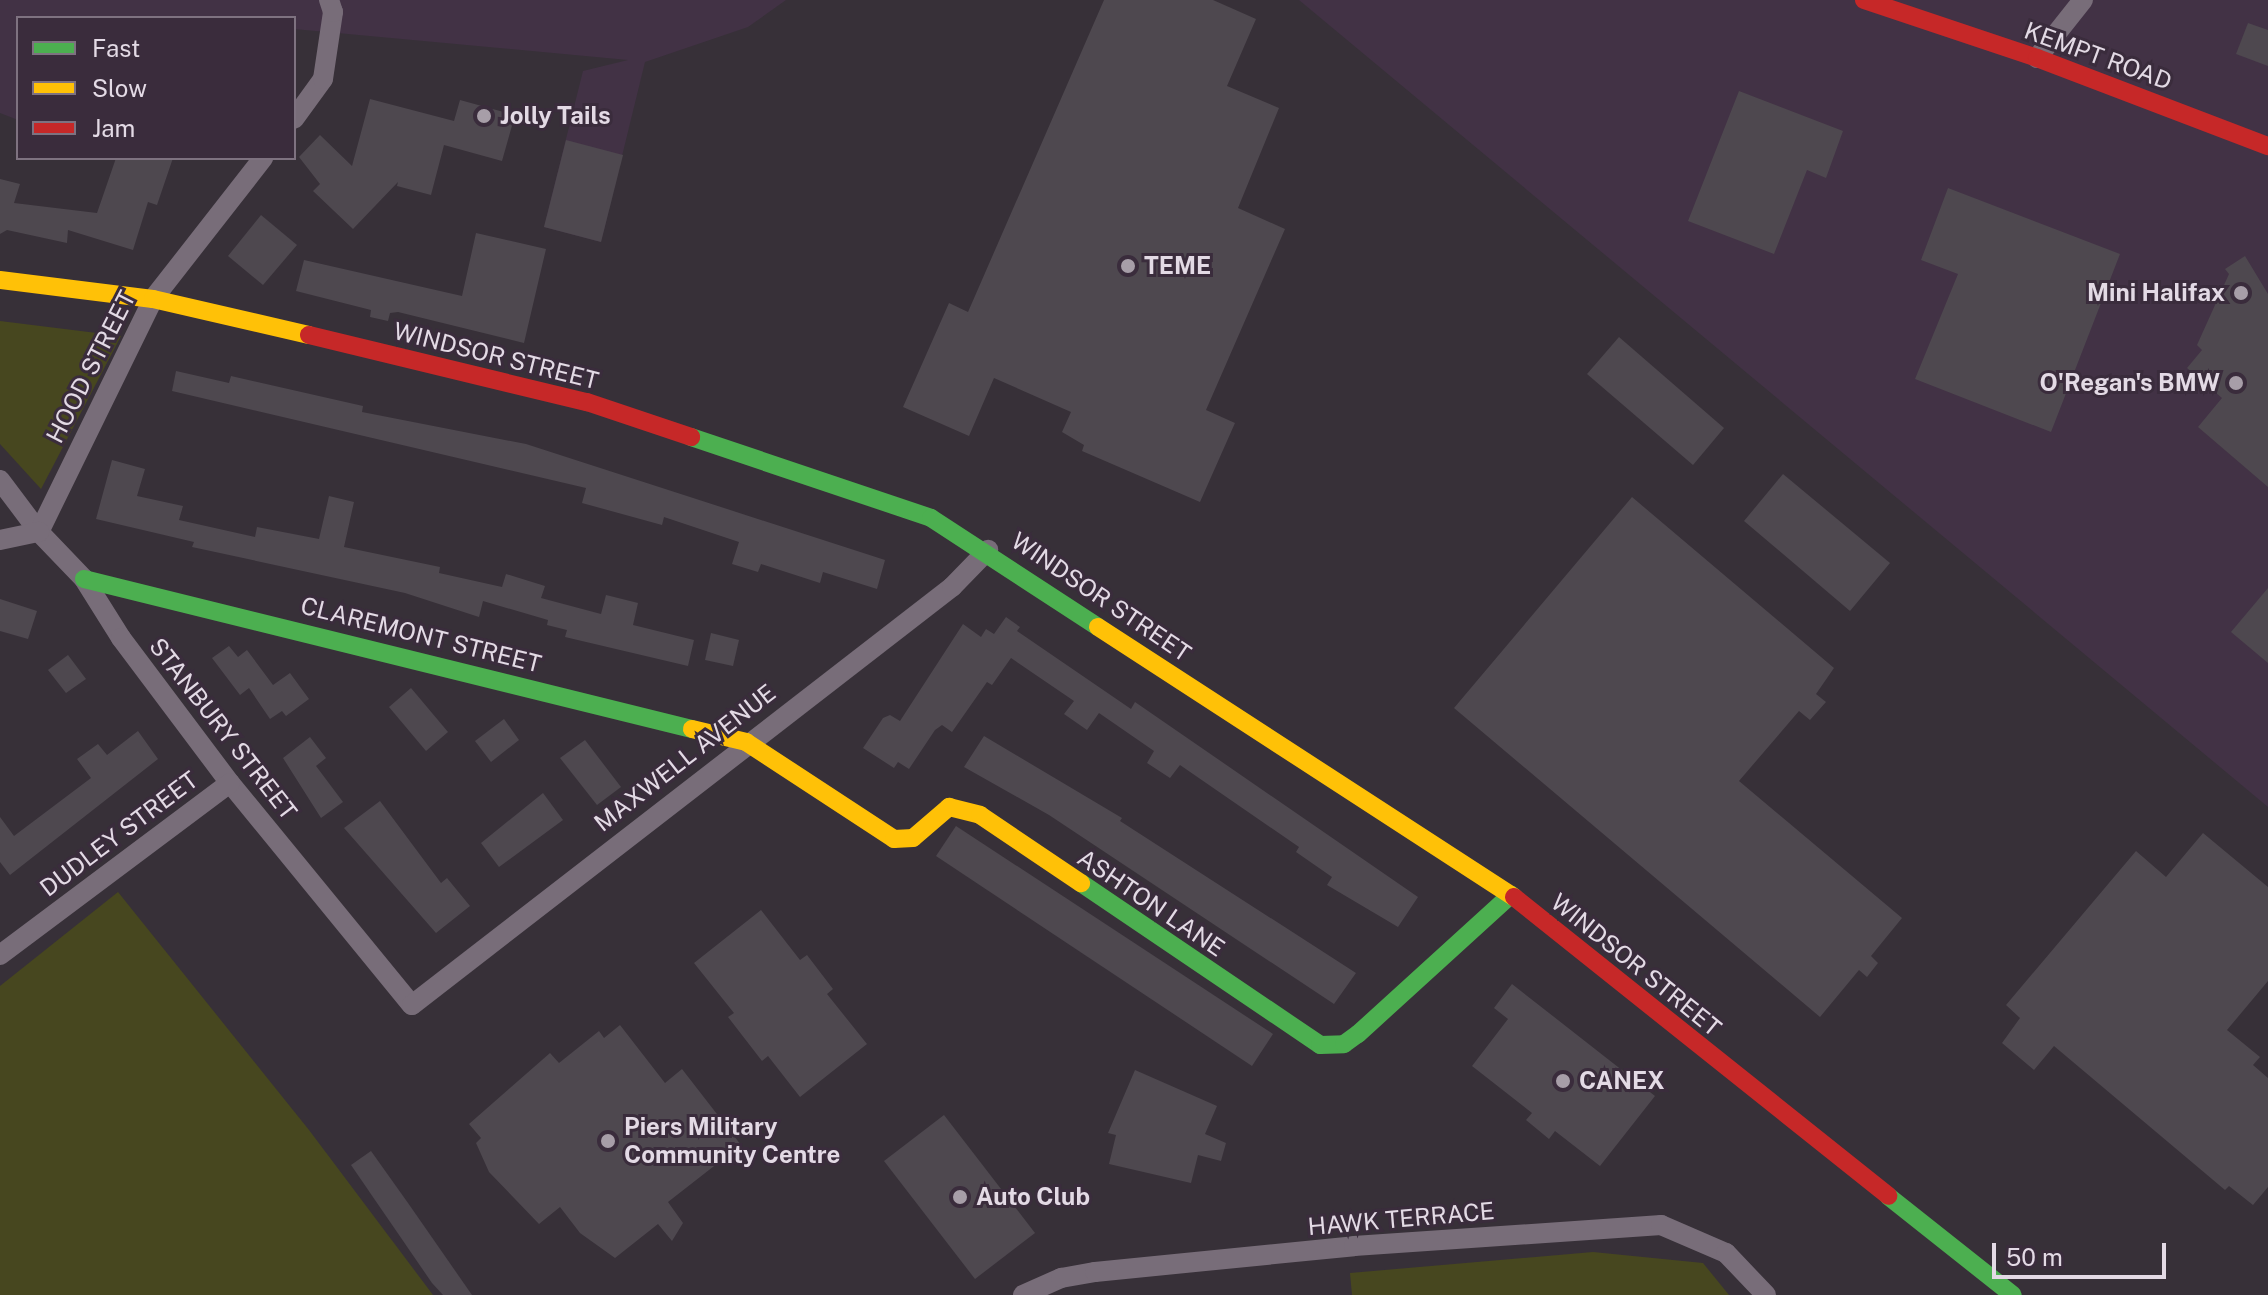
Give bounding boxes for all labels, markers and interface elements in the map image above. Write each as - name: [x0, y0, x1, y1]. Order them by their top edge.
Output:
- legend: [16, 16, 296, 160]
- street label: KEMPT ROAD: [2020, 16, 2176, 96]
- text: Fast: [92, 34, 140, 62]
- text: Slow: [92, 74, 147, 102]
- place label: Jolly Tails: [500, 102, 611, 130]
- marker: Jolly Tails: [475, 107, 493, 125]
- text: Jam: [92, 114, 135, 142]
- place label: TEME: [1144, 252, 1211, 280]
- marker: TEME: [1119, 257, 1137, 275]
- place label: Mini Halifax: [2087, 279, 2225, 307]
- marker: Mini Halifax: [2232, 284, 2250, 302]
- street label: HOOD STREET: [40, 286, 142, 448]
- street label: WINDSOR STREET: [390, 317, 602, 395]
- place label: O'Regan's BMW: [2039, 369, 2220, 397]
- marker: O'Regan's BMW: [2227, 374, 2245, 392]
- street label: WINDSOR STREET: [1006, 526, 1196, 668]
- street label: CLAREMONT STREET: [298, 591, 544, 679]
- street label: STANBURY STREET: [143, 632, 303, 826]
- street label: MAXWELL AVENUE: [589, 678, 781, 838]
- street label: DUDLEY STREET: [34, 765, 204, 903]
- street label: ASHTON LANE: [1072, 843, 1230, 963]
- street label: WINDSOR STREET: [1545, 888, 1727, 1042]
- place label: CANEX: [1579, 1067, 1665, 1095]
- marker: CANEX: [1554, 1072, 1572, 1090]
- place label: Piers Military Community Centre: [624, 1113, 841, 1169]
- marker: Piers Military Community Centre: [599, 1132, 617, 1150]
- place label: Auto Club: [976, 1183, 1090, 1211]
- marker: Auto Club: [951, 1188, 969, 1206]
- street label: HAWK TERRACE: [1306, 1196, 1496, 1242]
- scale bar: [1996, 1227, 2170, 1277]
- text: 50 m: [2006, 1243, 2063, 1271]

